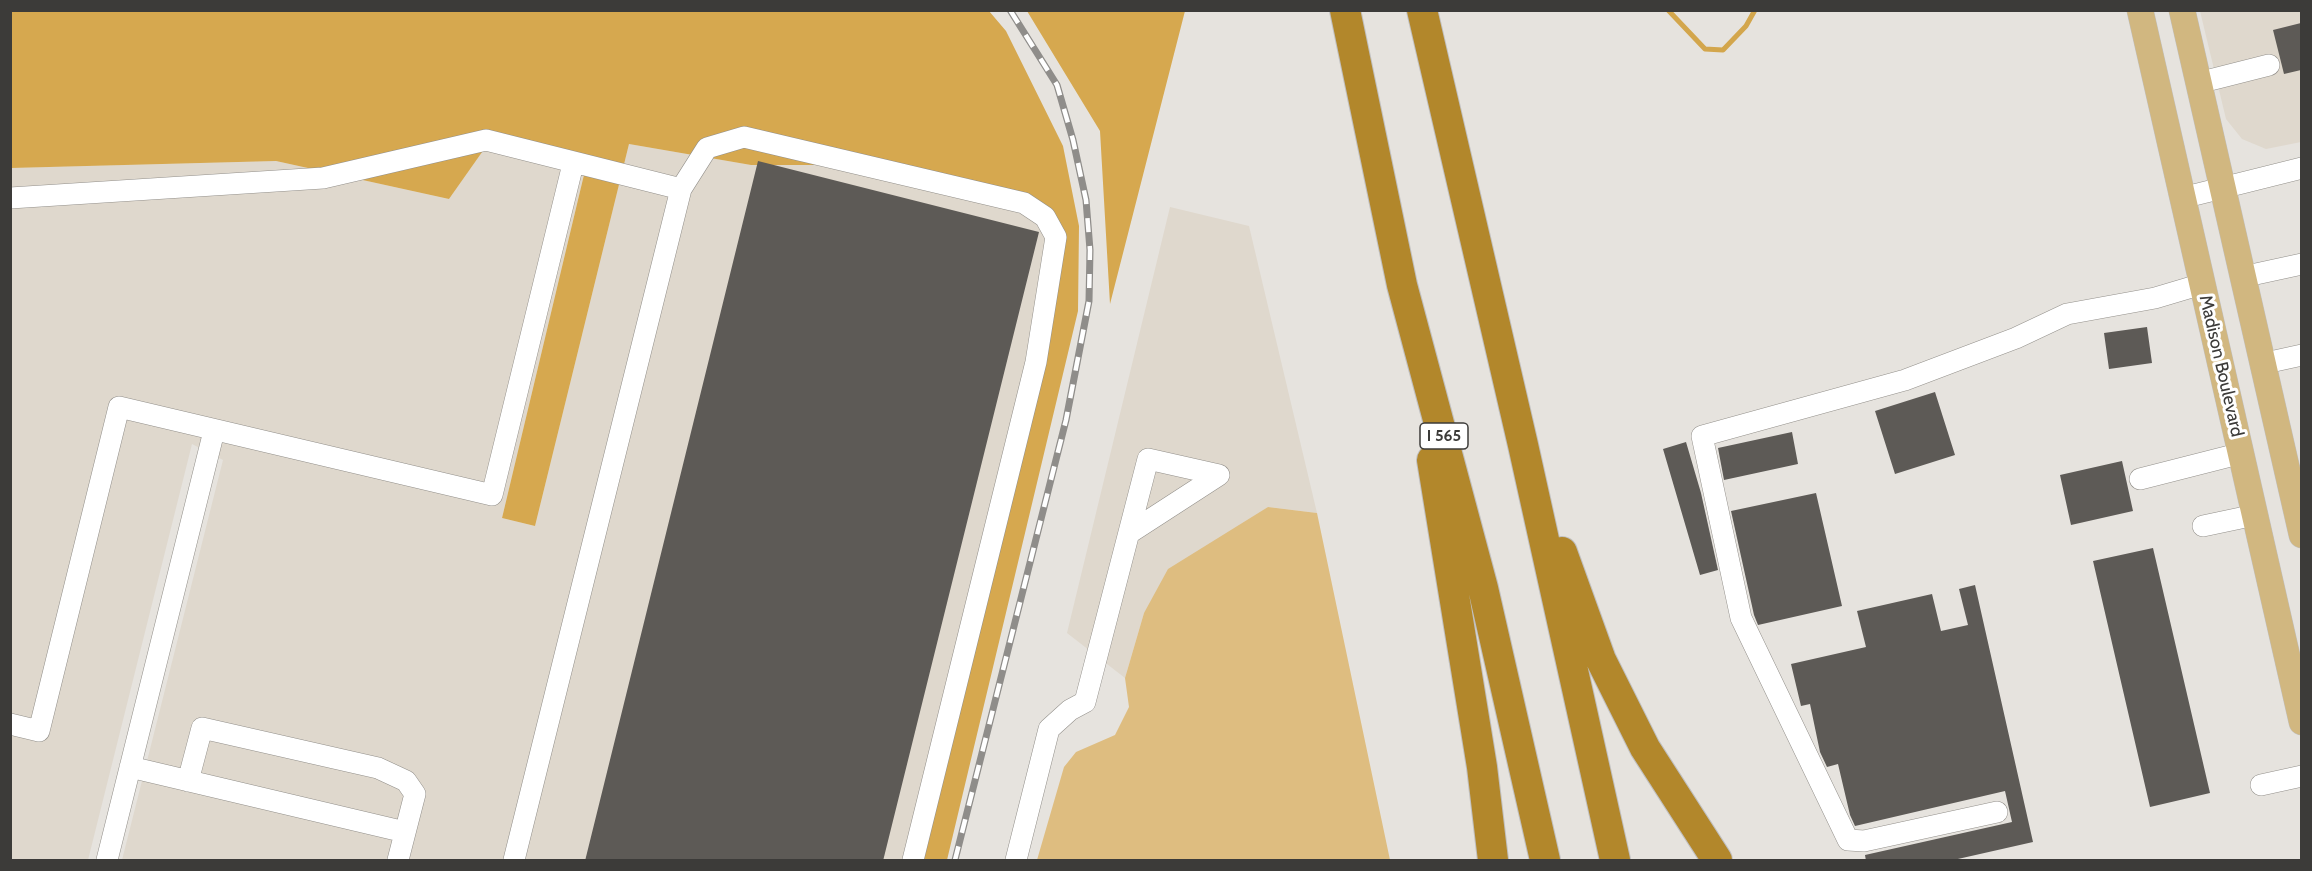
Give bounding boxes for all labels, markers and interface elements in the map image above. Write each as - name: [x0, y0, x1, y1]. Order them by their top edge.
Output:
- street label: Madison Boulevard: [2194, 293, 2248, 439]
- road number: I 565: [1420, 423, 1468, 449]

